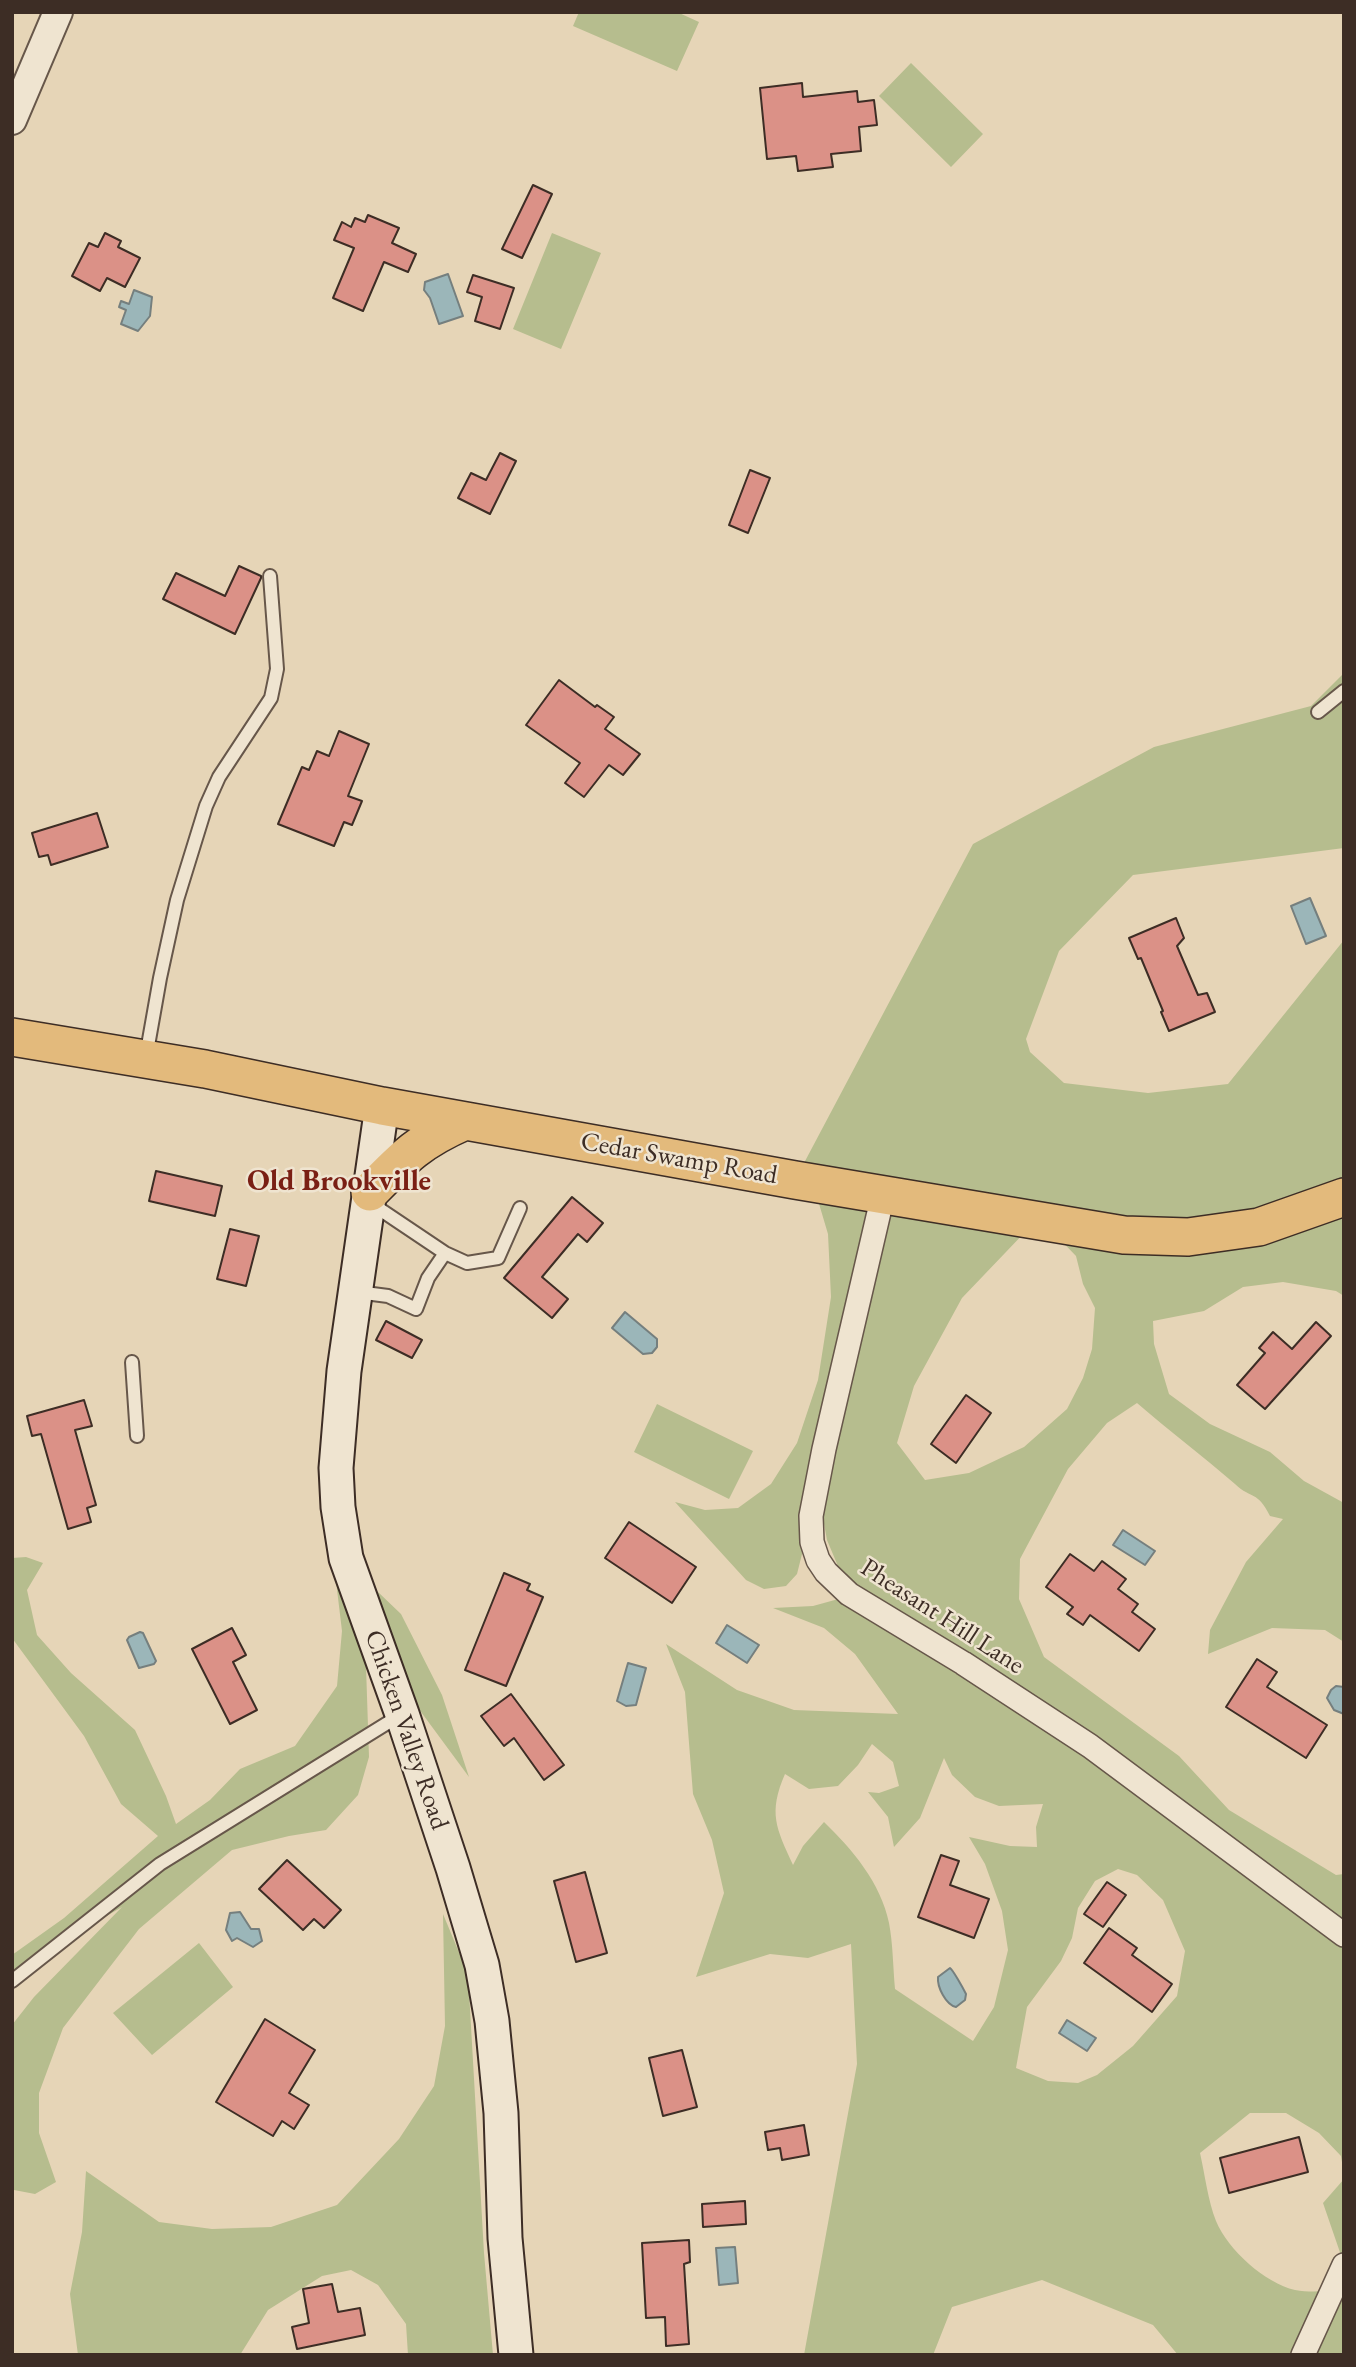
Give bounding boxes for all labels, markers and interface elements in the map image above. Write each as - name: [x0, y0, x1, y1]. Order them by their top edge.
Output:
- street label: Cedar Swamp Road: [578, 1126, 780, 1192]
- district label: Old Brookville: [247, 1164, 431, 1200]
- street label: Pheasant Hill Lane: [854, 1553, 1030, 1681]
- street label: Chicken Valley Road: [357, 1626, 455, 1834]

